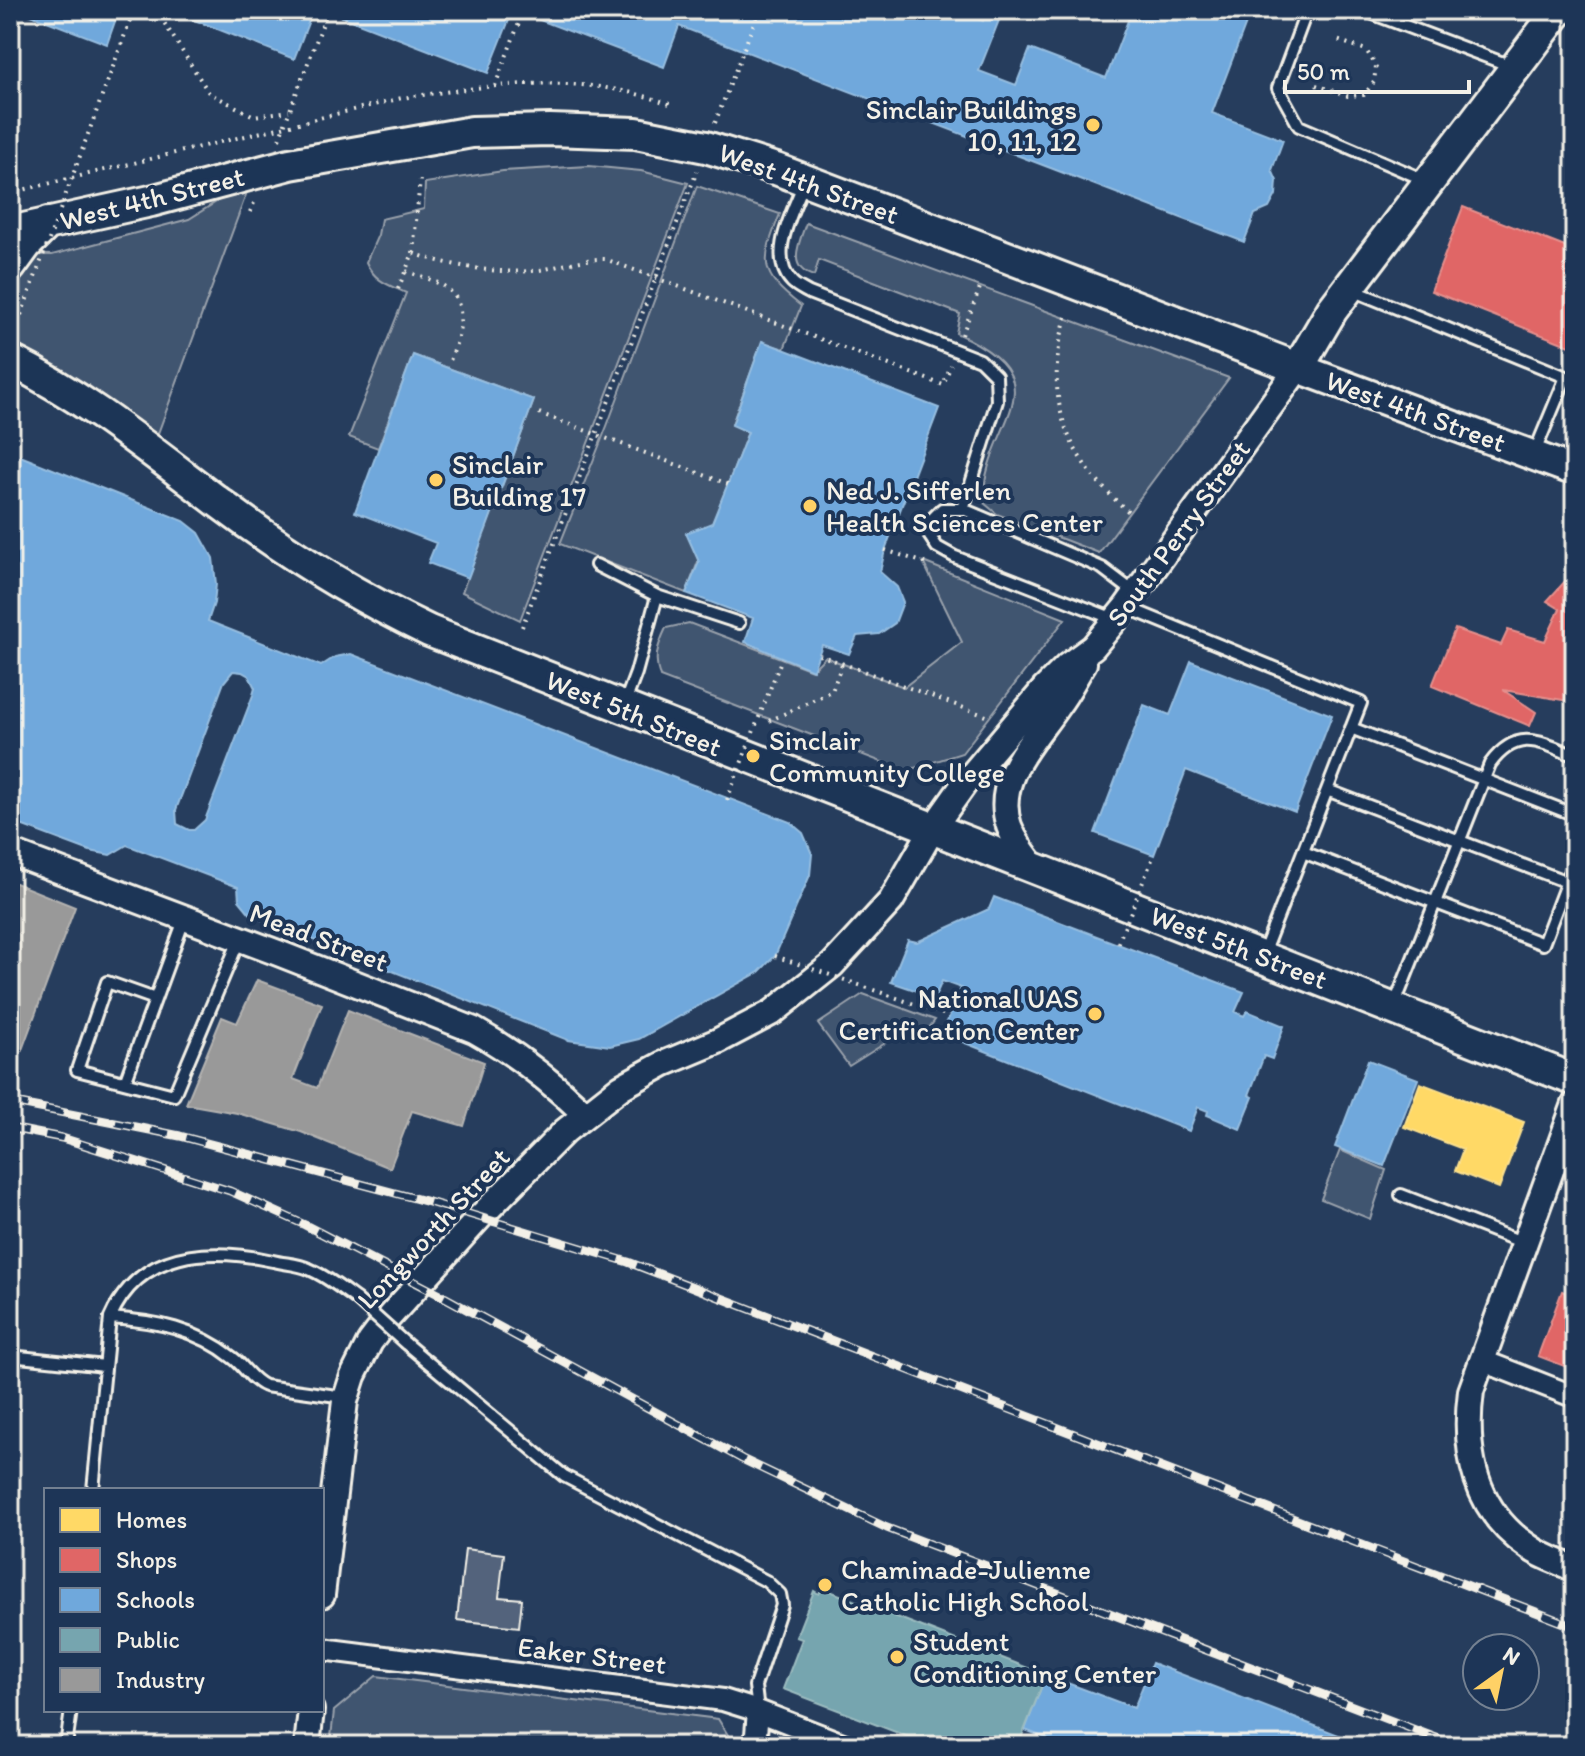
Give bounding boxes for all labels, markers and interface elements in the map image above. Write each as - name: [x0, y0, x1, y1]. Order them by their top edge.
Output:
- scale bar: [1285, 44, 1469, 94]
- text: 50 m: [1297, 57, 1350, 86]
- place label: Sinclair Buildings 10, 11, 12: [866, 92, 1077, 158]
- marker: Sinclair Buildings 10, 11, 12: [1084, 116, 1102, 134]
- street label: West 4th Street: [714, 135, 904, 231]
- street label: West 4th Street: [56, 159, 248, 237]
- street label: West 4th Street: [1321, 363, 1511, 459]
- street label: South Perry Street: [1099, 433, 1257, 633]
- place label: Sinclair Building 17: [452, 447, 586, 513]
- marker: Sinclair Building 17: [427, 471, 445, 489]
- place label: Ned J. Sifferlen Health Sciences Center: [826, 473, 1103, 539]
- marker: Ned J. Sifferlen Health Sciences Center: [801, 497, 819, 515]
- street label: West 5th Street: [541, 662, 727, 764]
- place label: Sinclair Community College: [769, 723, 1005, 789]
- marker: Sinclair Community College: [744, 747, 762, 765]
- street label: Mead Street: [245, 895, 393, 979]
- street label: West 5th Street: [1146, 898, 1332, 996]
- place label: National UAS Certification Center: [838, 981, 1079, 1047]
- marker: National UAS Certification Center: [1086, 1005, 1104, 1023]
- street label: Longworth Street: [349, 1140, 517, 1316]
- legend: [44, 1488, 324, 1712]
- text: Homes: [116, 1505, 187, 1534]
- text: Shops: [116, 1545, 177, 1574]
- place label: Chaminade-Julienne Catholic High School: [841, 1552, 1091, 1618]
- marker: Chaminade-Julienne Catholic High School: [816, 1576, 834, 1594]
- text: Schools: [116, 1585, 195, 1614]
- place label: Student Conditioning Center: [913, 1624, 1156, 1690]
- text: Public: [116, 1625, 180, 1654]
- street label: Eaker Street: [516, 1629, 668, 1681]
- north arrow: [1461, 1632, 1541, 1712]
- text: N: [1498, 1640, 1525, 1671]
- marker: Student Conditioning Center: [888, 1648, 906, 1666]
- text: Industry: [116, 1665, 205, 1694]

